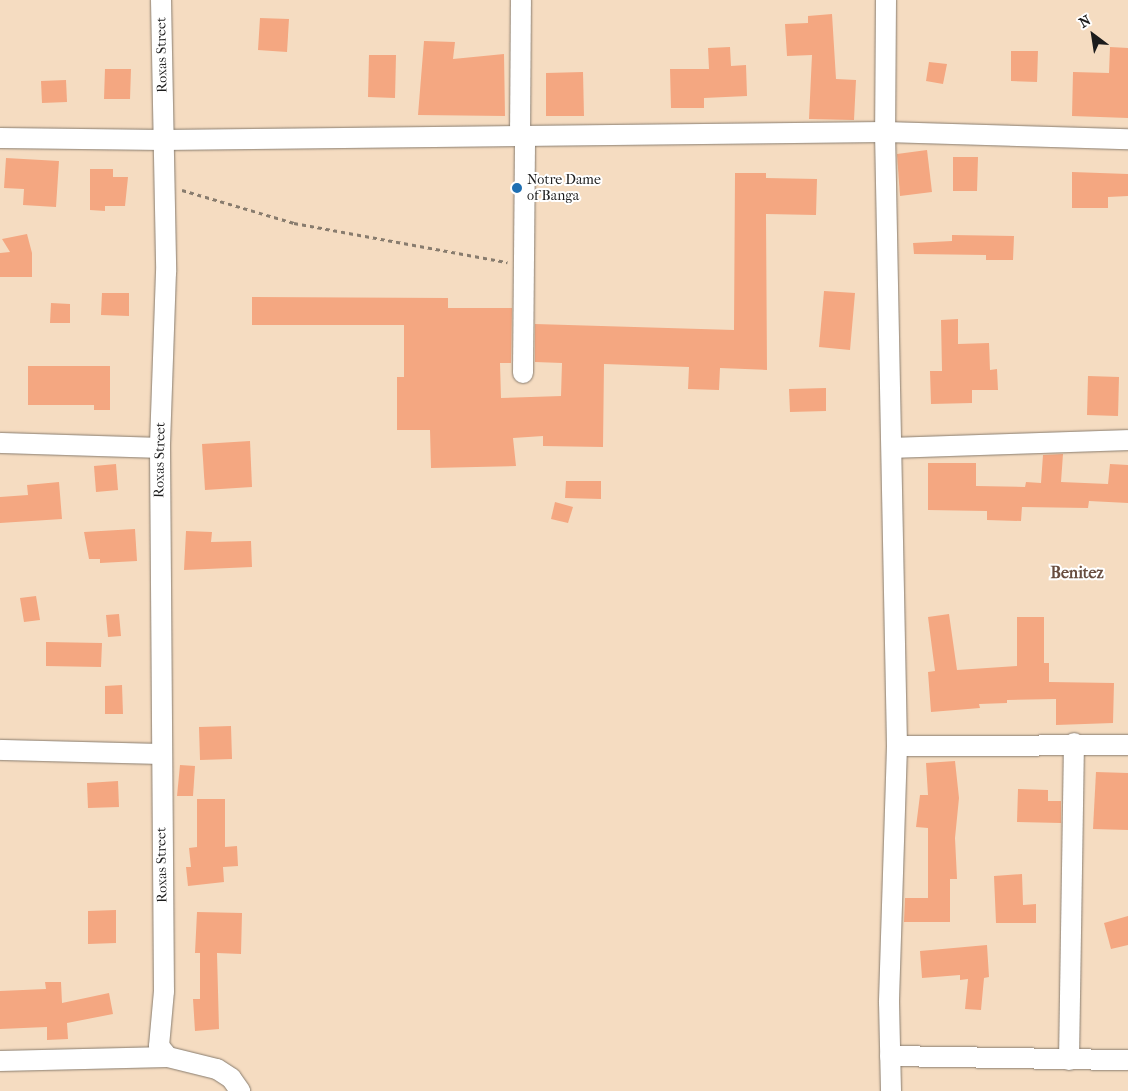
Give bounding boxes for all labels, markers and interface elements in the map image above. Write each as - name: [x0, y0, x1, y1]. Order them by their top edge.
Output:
- north arrow: [1068, 10, 1118, 60]
- text: N: [1076, 12, 1094, 32]
- street label: Roxas Street: [153, 17, 171, 93]
- place label: Notre Dame of Banga: [527, 172, 601, 204]
- marker: Notre Dame of Banga: [511, 182, 523, 194]
- street label: Roxas Street: [151, 422, 169, 498]
- district label: Benitez: [1051, 563, 1103, 583]
- street label: Roxas Street: [153, 827, 171, 903]

